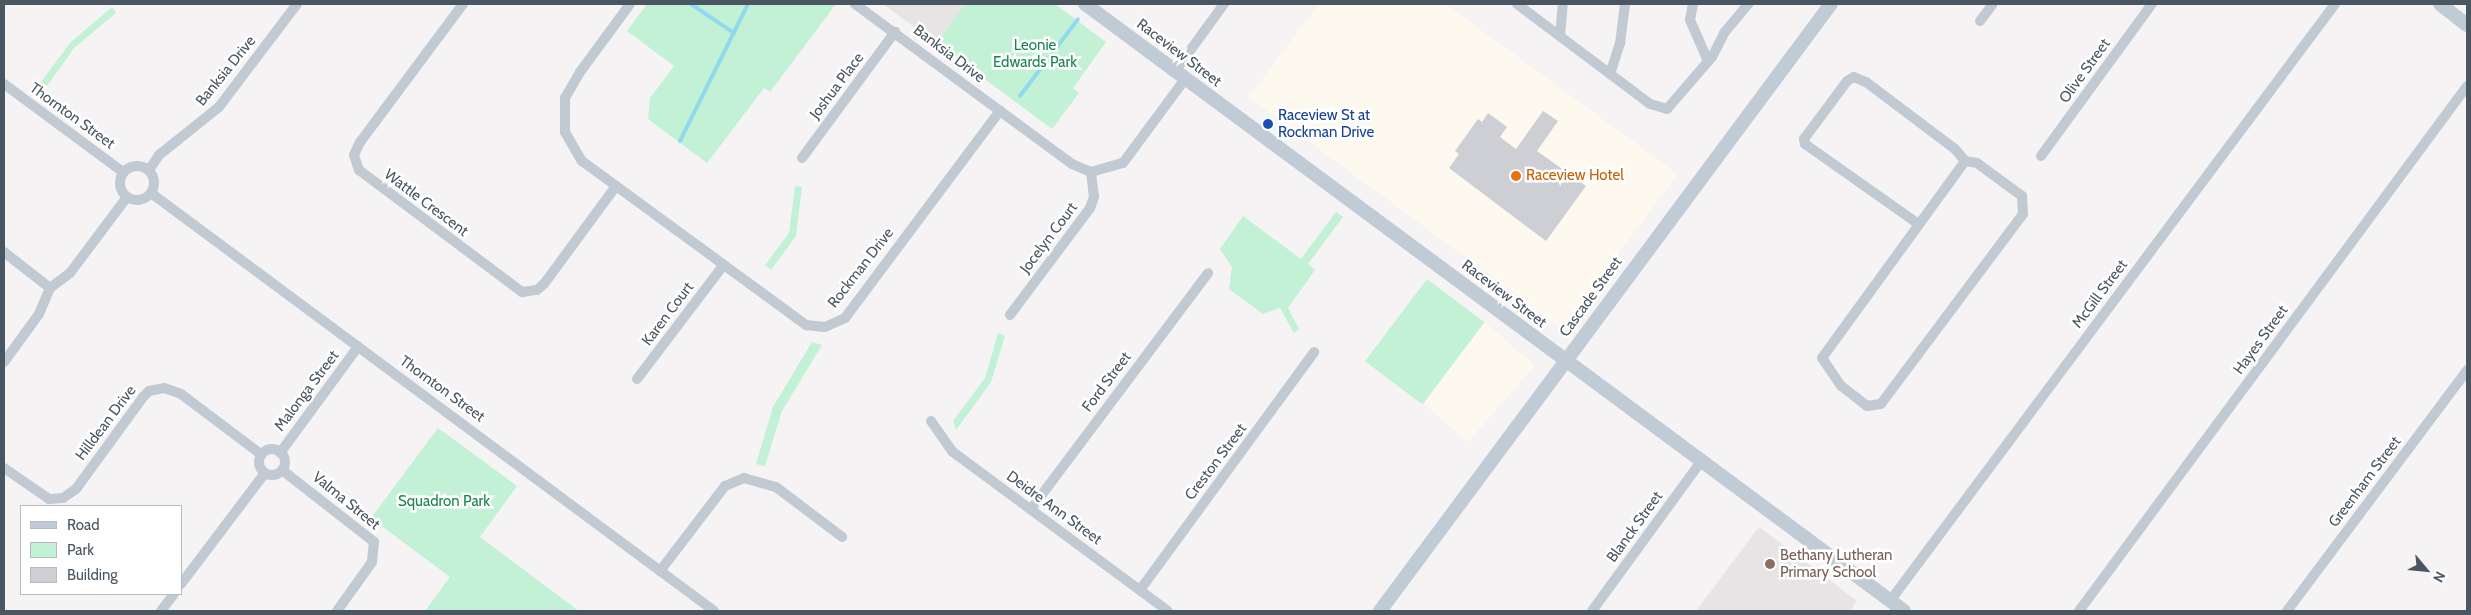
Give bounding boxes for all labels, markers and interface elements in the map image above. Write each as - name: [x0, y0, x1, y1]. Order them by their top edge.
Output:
- street label: Raceview Street: [1133, 15, 1225, 91]
- street label: Banksia Drive: [910, 21, 988, 87]
- street label: Banksia Drive: [192, 32, 260, 110]
- street label: Olive Street: [2056, 35, 2114, 107]
- park label: Leonie Edwards Park: [993, 36, 1077, 71]
- street label: Joshua Place: [806, 49, 868, 123]
- street label: Thornton Street: [26, 79, 118, 153]
- place label: Raceview St at Rockman Drive: [1278, 106, 1374, 141]
- marker: Raceview St at Rockman Drive: [1262, 118, 1274, 130]
- street label: Wattle Crescent: [380, 166, 472, 240]
- place label: Raceview Hotel: [1526, 167, 1624, 185]
- marker: Raceview Hotel: [1510, 170, 1522, 182]
- street label: Jocelyn Court: [1017, 199, 1081, 277]
- street label: Rockman Drive: [824, 225, 898, 311]
- street label: Cascade Street: [1556, 253, 1626, 341]
- street label: Raceview Street: [1458, 256, 1550, 332]
- street label: McGill Street: [2068, 256, 2132, 332]
- street label: Karen Court: [638, 279, 698, 349]
- street label: Hayes Street: [2230, 302, 2292, 378]
- street label: Malonga Street: [271, 347, 343, 435]
- street label: Ford Street: [1079, 349, 1135, 415]
- street label: Thornton Street: [396, 352, 488, 426]
- street label: Hilldean Drive: [72, 382, 140, 464]
- street label: Creston Street: [1181, 420, 1251, 504]
- street label: Greenham Street: [2325, 433, 2405, 531]
- street label: Deidre Ann Street: [1003, 467, 1105, 549]
- street label: Valma Street: [309, 468, 383, 534]
- street label: Blanck Street: [1603, 488, 1667, 566]
- park label: Squadron Park: [398, 493, 490, 511]
- legend: [20, 505, 182, 595]
- text: Road: [67, 516, 100, 534]
- text: Park: [67, 541, 94, 559]
- north arrow: [2401, 545, 2451, 595]
- place label: Bethany Lutheran Primary School: [1780, 546, 1892, 581]
- marker: Bethany Lutheran Primary School: [1764, 558, 1776, 570]
- text: Building: [67, 566, 118, 584]
- text: N: [2429, 568, 2450, 586]

